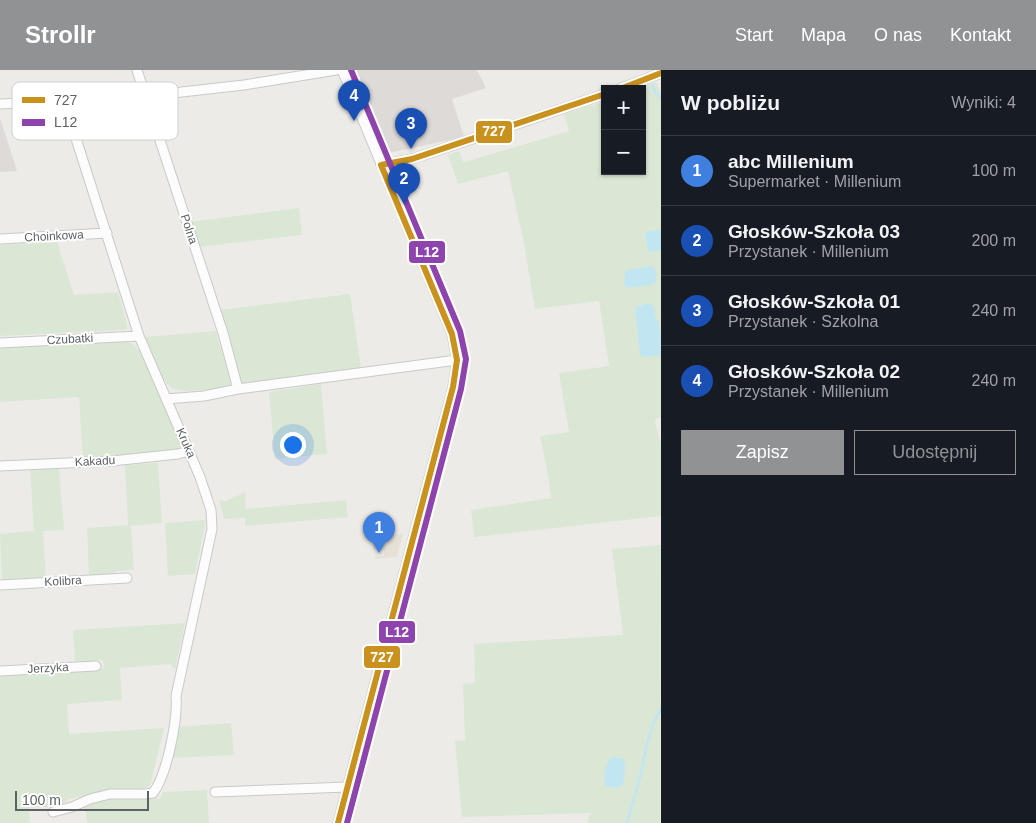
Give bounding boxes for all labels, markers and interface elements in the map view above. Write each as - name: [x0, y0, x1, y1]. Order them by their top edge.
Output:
- text: Strollr: [25, 21, 96, 48]
- text: Start: [735, 25, 773, 45]
- text: Mapa: [801, 25, 846, 45]
- text: O nas: [874, 25, 922, 45]
- text: Kontakt: [950, 25, 1011, 45]
- pin: 4: [338, 80, 370, 121]
- legend: [12, 82, 178, 140]
- map controls: [601, 85, 646, 175]
- button: +: [601, 85, 646, 130]
- text: W pobliżu: [681, 91, 780, 114]
- text: 727: [54, 92, 78, 108]
- text: Wyniki: 4: [951, 94, 1016, 111]
- pin: 3: [395, 108, 427, 149]
- text: L12: [54, 114, 78, 130]
- line badge: 727: [475, 120, 513, 144]
- text: 727: [482, 123, 506, 139]
- button: −: [601, 130, 646, 175]
- text: abc Millenium: [728, 151, 854, 172]
- text: 1: [693, 162, 701, 179]
- text: 100 m: [972, 162, 1016, 179]
- pin: 2: [388, 163, 420, 204]
- text: Supermarket · Millenium: [728, 173, 901, 190]
- street label: Polna: [178, 212, 200, 246]
- text: Głosków-Szkoła 03: [728, 221, 900, 242]
- street label: Choinkowa: [24, 227, 84, 245]
- text: 2: [693, 232, 701, 249]
- text: 200 m: [972, 232, 1016, 249]
- line badge: L12: [408, 240, 446, 264]
- text: Przystanek · Millenium: [728, 243, 889, 260]
- text: L12: [415, 244, 439, 260]
- text: Głosków-Szkoła 01: [728, 291, 900, 312]
- text: 3: [693, 302, 701, 319]
- text: 240 m: [972, 302, 1016, 319]
- text: Przystanek · Szkolna: [728, 313, 878, 330]
- street label: Czubatki: [46, 331, 94, 347]
- text: Głosków-Szkoła 02: [728, 361, 900, 382]
- text: 4: [693, 372, 701, 389]
- text: 240 m: [972, 372, 1016, 389]
- text: Przystanek · Millenium: [728, 383, 889, 400]
- street label: Kruka: [173, 426, 199, 460]
- button: Zapisz: [681, 430, 844, 475]
- button: Udostępnij: [854, 430, 1016, 475]
- your location: [280, 432, 306, 458]
- street label: Kakadu: [74, 453, 116, 469]
- pin: 1: [363, 512, 395, 553]
- street label: Kolibra: [44, 573, 82, 589]
- line badge: L12: [378, 620, 416, 644]
- text: L12: [385, 624, 409, 640]
- line badge: 727: [363, 645, 401, 669]
- text: 727: [370, 649, 394, 665]
- street label: Jerzyka: [27, 660, 69, 676]
- scale bar: [15, 788, 149, 811]
- text: 100 m: [22, 792, 61, 808]

